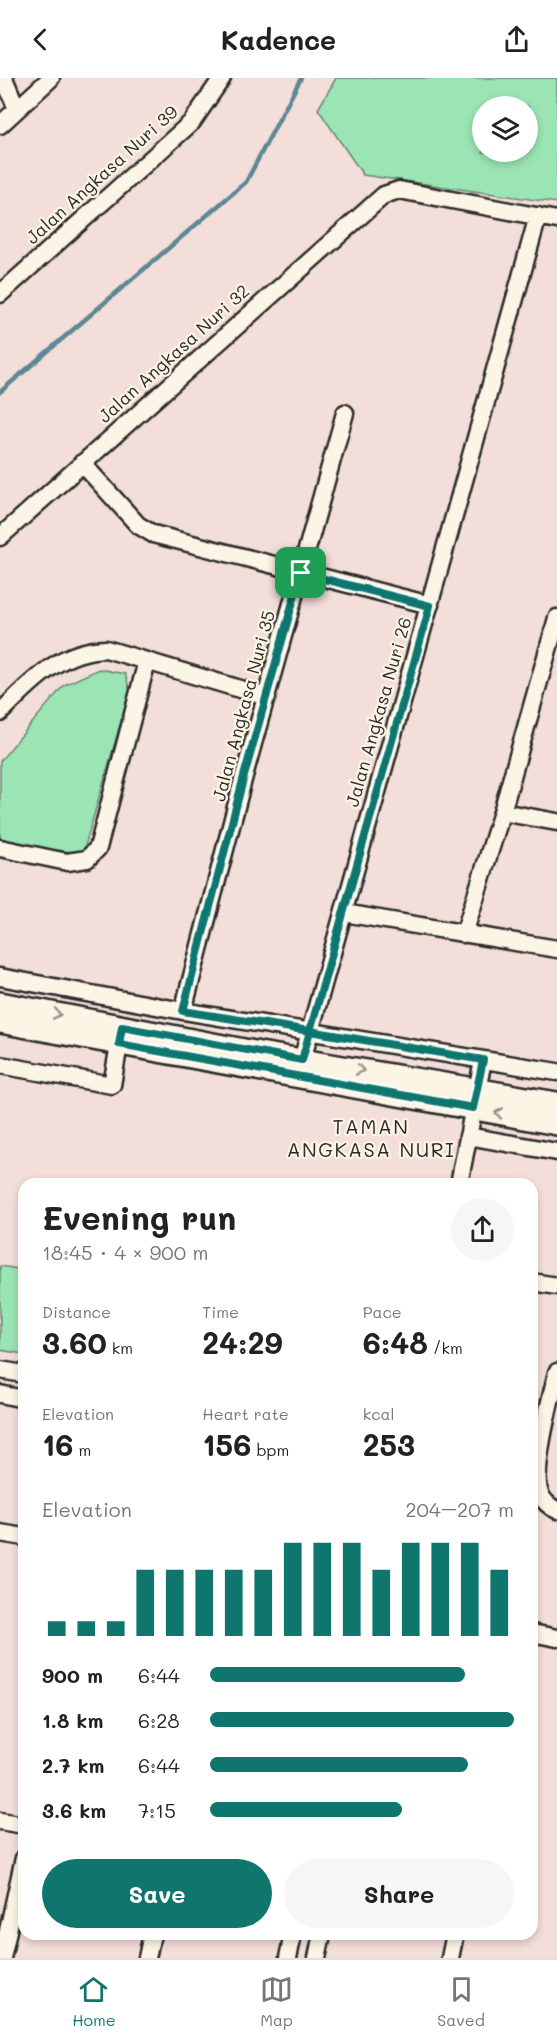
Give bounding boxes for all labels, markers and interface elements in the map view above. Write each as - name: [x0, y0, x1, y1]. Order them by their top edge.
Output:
- text: Kadence: [221, 22, 336, 57]
- icon: back: [24, 23, 57, 56]
- icon: share: [500, 23, 533, 56]
- map controls: [472, 96, 538, 162]
- button: layers: [472, 96, 538, 162]
- street label: Jalan Angkasa Nuri 39: [20, 99, 183, 249]
- street label: Jalan Angkasa Nuri 32: [92, 279, 254, 428]
- pin: [275, 547, 326, 598]
- icon: arrive: [284, 556, 317, 589]
- street label: Jalan Angkasa Nuri 35: [206, 608, 280, 804]
- street label: Jalan Angkasa Nuri 26: [339, 614, 417, 809]
- one-way arrow: [52, 1007, 62, 1020]
- one-way arrow: [355, 1063, 365, 1075]
- one-way arrow: [495, 1107, 505, 1120]
- district label: TAMAN ANGKASA NURI: [287, 1113, 455, 1162]
- text: Evening run: [42, 1195, 236, 1238]
- button: share: [451, 1198, 514, 1261]
- text: 18:45 · 4 × 900 m: [42, 1239, 208, 1265]
- text: Distance: [42, 1301, 111, 1322]
- text: Time: [202, 1301, 239, 1322]
- text: Pace: [363, 1301, 402, 1322]
- text: 3.60: [42, 1322, 107, 1362]
- text: 24:29: [202, 1322, 282, 1362]
- text: 6:48: [363, 1322, 428, 1362]
- text: km: [107, 1337, 133, 1358]
- text: /km: [428, 1337, 463, 1358]
- text: Elevation: [42, 1403, 114, 1424]
- text: Heart rate: [202, 1403, 289, 1424]
- text: kcal: [363, 1403, 395, 1424]
- text: 16: [42, 1424, 73, 1464]
- text: 156: [202, 1424, 251, 1464]
- text: 253: [363, 1424, 415, 1464]
- text: m: [73, 1439, 91, 1460]
- text: bpm: [251, 1439, 289, 1460]
- text: Elevation: [42, 1496, 132, 1522]
- text: 204–207 m: [405, 1496, 514, 1522]
- text: 900 m: [42, 1662, 103, 1688]
- text: 6:44: [138, 1662, 180, 1688]
- text: 1.8 km: [42, 1707, 103, 1733]
- text: 6:28: [138, 1707, 180, 1733]
- text: 2.7 km: [42, 1752, 104, 1778]
- text: 6:44: [138, 1752, 180, 1778]
- text: 3.6 km: [42, 1797, 106, 1823]
- text: 7:15: [138, 1797, 176, 1823]
- button: Save: [42, 1859, 272, 1928]
- button: Share: [284, 1859, 514, 1928]
- tab: Home: [72, 1973, 116, 2030]
- tab: Map: [260, 1973, 293, 2030]
- tab: Saved: [437, 1973, 485, 2030]

